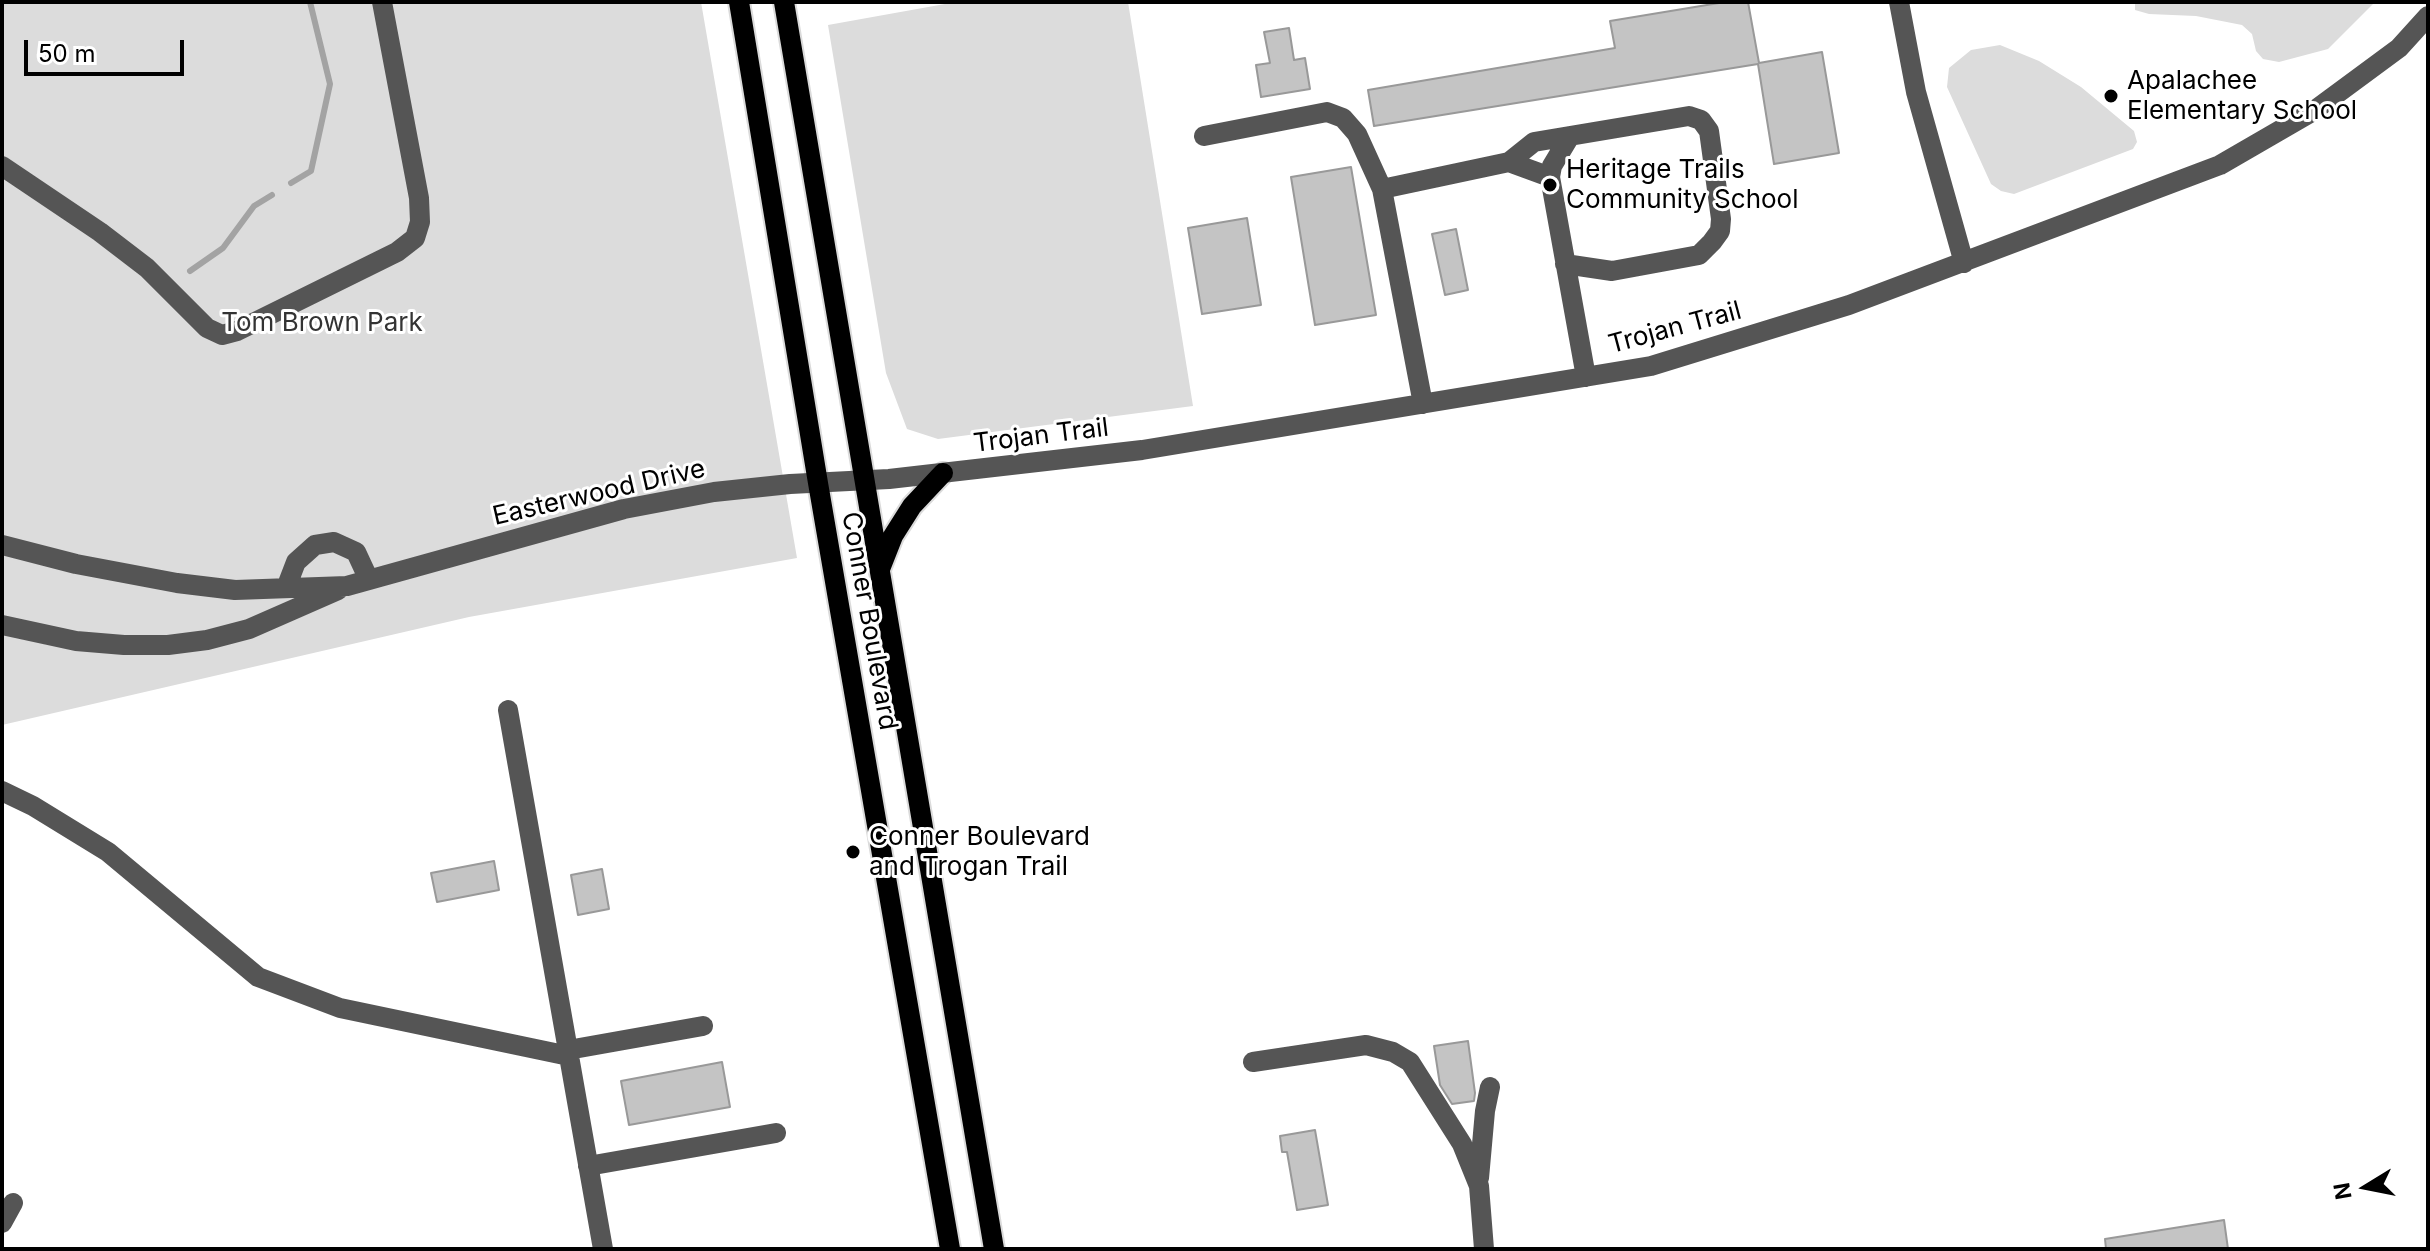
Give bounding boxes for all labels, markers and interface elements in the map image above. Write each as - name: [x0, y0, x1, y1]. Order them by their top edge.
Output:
- scale bar: [28, 24, 188, 74]
- text: 50 m: [38, 39, 96, 68]
- place label: Apalachee Elementary School: [2127, 65, 2357, 126]
- marker: Apalachee Elementary School: [2102, 87, 2120, 105]
- place label: Heritage Trails Community School: [1566, 154, 1798, 216]
- marker: Heritage Trails Community School: [1541, 176, 1559, 194]
- street label: Trojan Trail: [1605, 295, 1745, 361]
- park label: Tom Brown Park: [221, 307, 423, 339]
- street label: Trojan Trail: [972, 412, 1110, 460]
- street label: Easterwood Drive: [490, 453, 708, 533]
- street label: Conner Boulevard: [834, 510, 904, 732]
- place label: Conner Boulevard and Trogan Trail: [869, 821, 1090, 882]
- marker: Conner Boulevard and Trogan Trail: [844, 843, 862, 861]
- north arrow: [2326, 1147, 2406, 1227]
- text: N: [2328, 1181, 2357, 1202]

